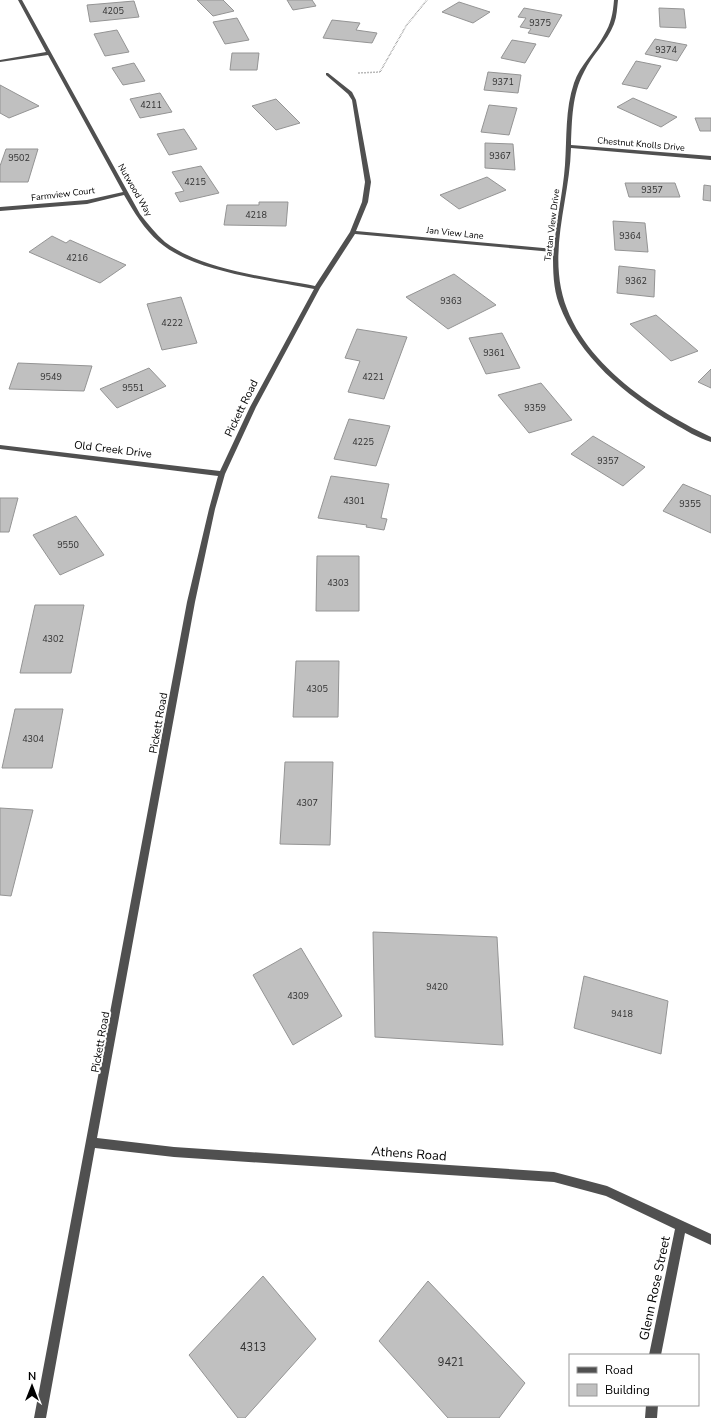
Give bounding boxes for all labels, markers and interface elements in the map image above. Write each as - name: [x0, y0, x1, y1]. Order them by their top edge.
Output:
- house number: 4205: [102, 5, 124, 17]
- house number: 9375: [529, 17, 551, 29]
- house number: 9374: [655, 44, 677, 56]
- house number: 9371: [492, 76, 514, 88]
- house number: 4211: [140, 99, 162, 111]
- street label: Chestnut Knolls Drive: [597, 134, 686, 154]
- house number: 9367: [489, 150, 511, 162]
- house number: 9502: [8, 152, 30, 164]
- street label: Nutwood Way: [115, 162, 155, 219]
- house number: 4215: [184, 176, 206, 188]
- street label: Farmview Court: [30, 184, 96, 204]
- house number: 9357: [641, 184, 663, 196]
- street label: Tartan View Drive: [542, 188, 562, 262]
- house number: 4218: [245, 209, 267, 221]
- street label: Jan View Lane: [425, 224, 484, 242]
- house number: 9364: [619, 230, 641, 242]
- house number: 4216: [66, 252, 88, 264]
- house number: 9362: [625, 275, 647, 287]
- house number: 9363: [440, 295, 462, 307]
- house number: 4222: [161, 317, 183, 329]
- house number: 9361: [483, 347, 505, 359]
- house number: 9549: [40, 371, 62, 383]
- house number: 4221: [362, 371, 384, 383]
- street label: Pickett Road: [221, 377, 262, 439]
- house number: 9551: [122, 382, 144, 394]
- house number: 9359: [524, 402, 546, 414]
- house number: 4225: [352, 436, 374, 448]
- street label: Old Creek Drive: [73, 437, 153, 462]
- house number: 9357: [597, 455, 619, 467]
- house number: 4301: [343, 495, 365, 507]
- house number: 9355: [679, 498, 701, 510]
- house number: 9550: [57, 539, 79, 551]
- house number: 4303: [327, 577, 349, 589]
- house number: 4302: [42, 633, 64, 645]
- house number: 4305: [306, 683, 328, 695]
- street label: Pickett Road: [146, 691, 171, 755]
- house number: 4304: [22, 733, 44, 745]
- house number: 4307: [296, 797, 318, 809]
- house number: 9420: [426, 981, 448, 993]
- house number: 4309: [287, 990, 309, 1002]
- house number: 9418: [611, 1008, 633, 1020]
- street label: Pickett Road: [88, 1010, 113, 1074]
- street label: Athens Road: [371, 1142, 447, 1166]
- street label: Glenn Rose Street: [635, 1234, 675, 1342]
- house number: 4313: [240, 1340, 266, 1355]
- legend: [569, 1354, 699, 1406]
- house number: 9421: [438, 1355, 464, 1370]
- text: Road: [605, 1362, 633, 1378]
- north arrow: [12, 1366, 52, 1406]
- text: N: [28, 1369, 36, 1384]
- text: Building: [605, 1382, 650, 1398]

